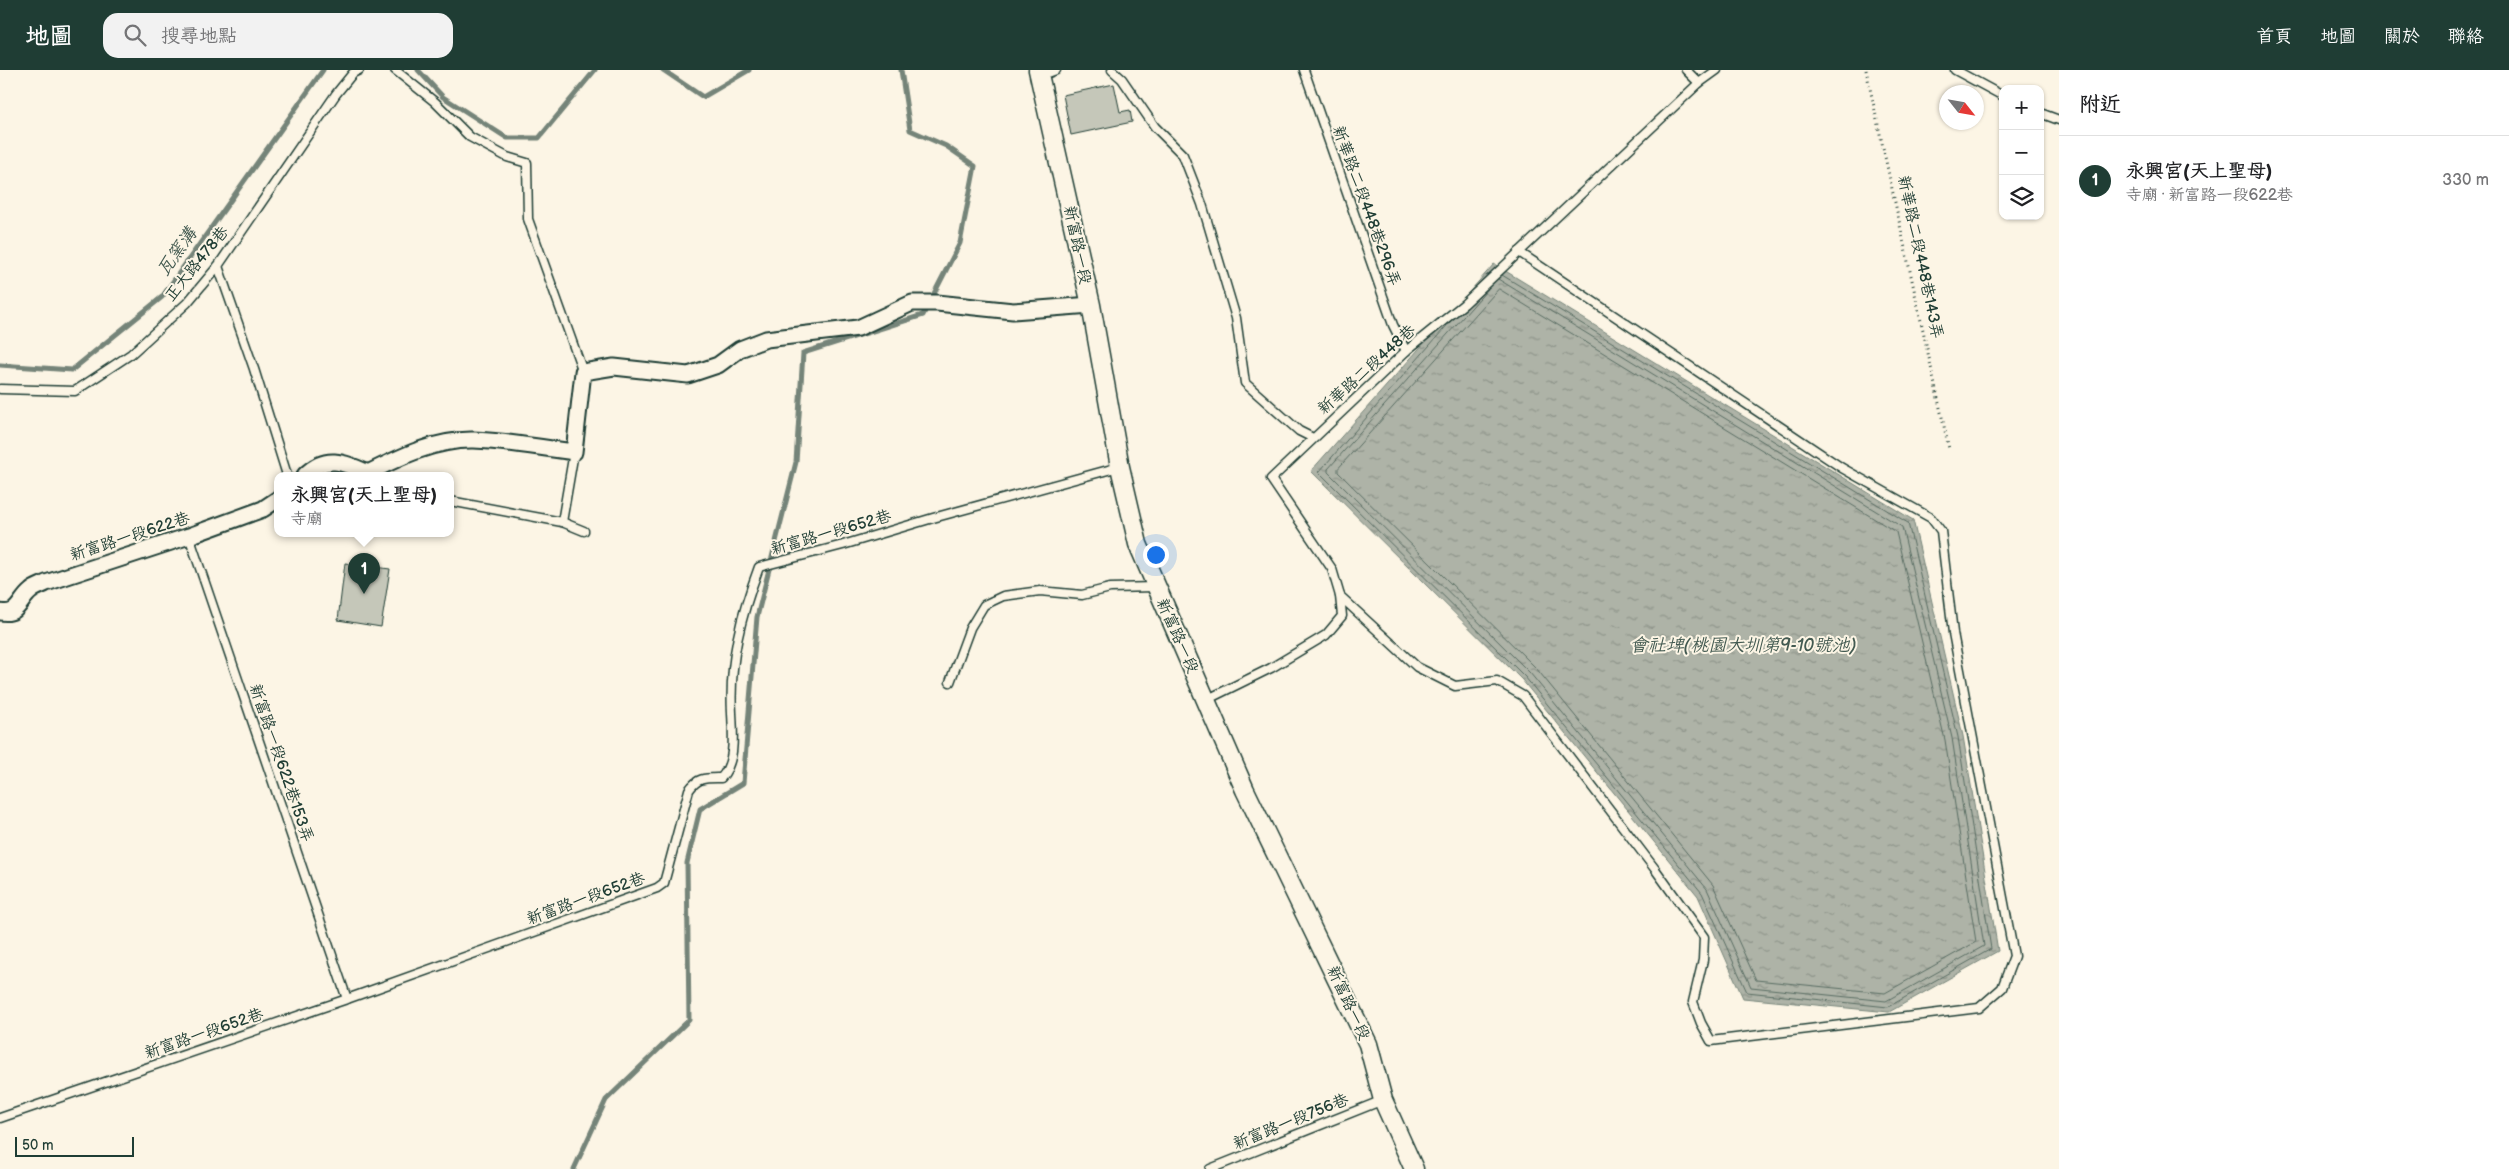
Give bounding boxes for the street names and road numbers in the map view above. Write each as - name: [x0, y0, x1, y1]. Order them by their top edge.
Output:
- street label: 新華路二段448巷296弄: [1328, 123, 1404, 289]
- street label: 新華路二段448巷143弄: [1893, 174, 1947, 340]
- street label: 新富路一段: [1059, 204, 1095, 286]
- street label: 正大路478巷: [161, 223, 233, 305]
- street label: 新華路二段448巷: [1314, 321, 1420, 419]
- street label: 新富路一段652巷: [769, 507, 893, 559]
- street label: 新富路一段622巷: [68, 509, 192, 565]
- street label: 新富路一段: [1152, 596, 1202, 676]
- street label: 新富路一段622巷153弄: [245, 681, 317, 845]
- street label: 新富路一段652巷: [524, 869, 648, 929]
- street label: 新富路一段: [1322, 963, 1374, 1043]
- street label: 新富路一段652巷: [142, 1005, 266, 1063]
- street label: 新富路一段756巷: [1231, 1090, 1351, 1154]

